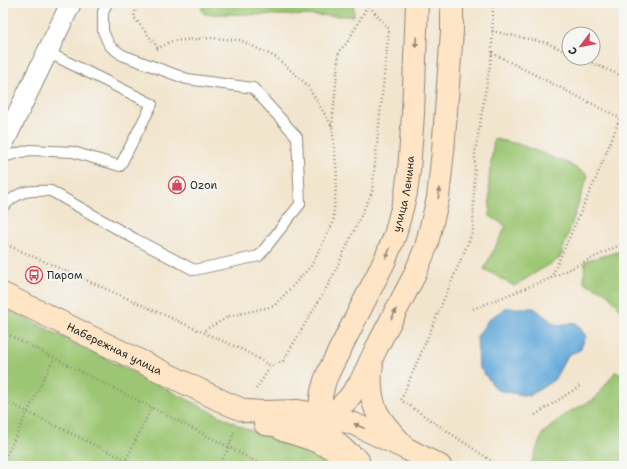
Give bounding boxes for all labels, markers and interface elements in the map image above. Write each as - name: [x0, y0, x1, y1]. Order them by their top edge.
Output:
- north arrow: [561, 26, 601, 66]
- one-way arrow: [413, 36, 419, 49]
- text: С: [565, 44, 581, 58]
- street label: улица Ленина: [389, 155, 418, 234]
- shop icon: Ozon: [167, 175, 187, 195]
- place label: Ozon: [190, 178, 218, 193]
- one-way arrow: [436, 187, 442, 199]
- one-way arrow: [385, 247, 391, 258]
- bus stop icon: Паром: [24, 265, 44, 285]
- place label: Паром: [47, 268, 83, 283]
- one-way arrow: [391, 308, 397, 320]
- street label: Набережная улица: [64, 319, 165, 379]
- one-way arrow: [353, 423, 364, 429]

